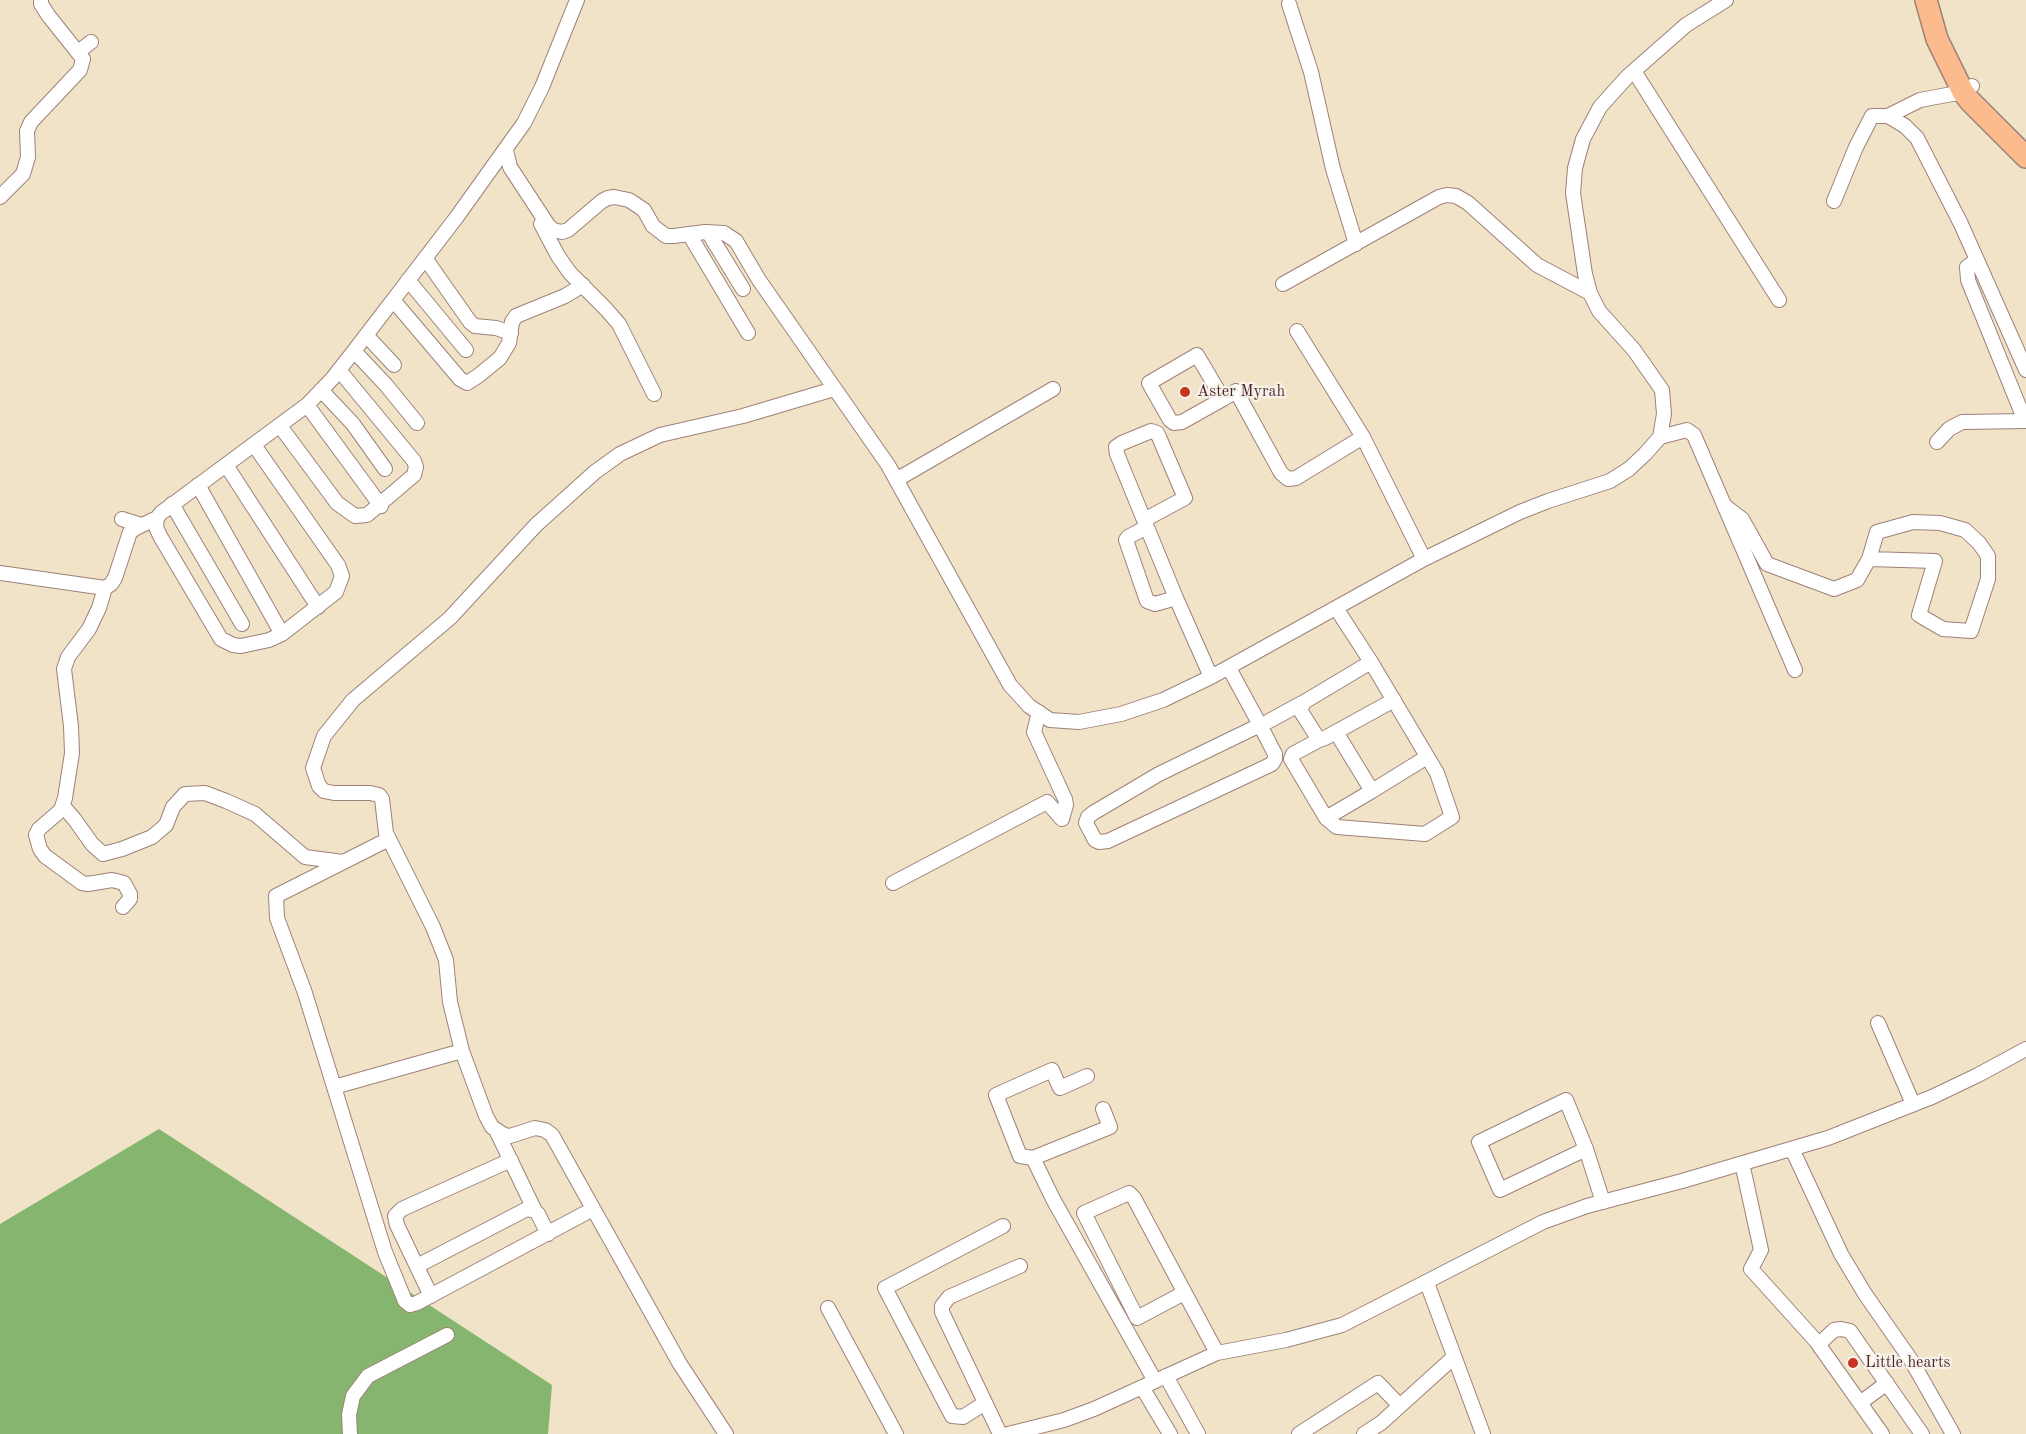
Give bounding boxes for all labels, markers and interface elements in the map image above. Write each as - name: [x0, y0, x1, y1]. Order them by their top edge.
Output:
- place label: Aster Myrah: [1197, 382, 1285, 402]
- marker: Aster Myrah: [1178, 385, 1192, 399]
- place label: Little hearts: [1865, 1353, 1950, 1373]
- marker: Little hearts: [1846, 1356, 1860, 1370]

